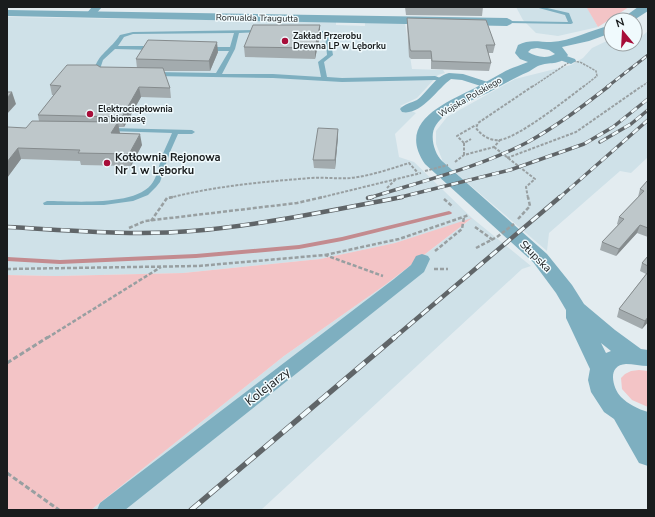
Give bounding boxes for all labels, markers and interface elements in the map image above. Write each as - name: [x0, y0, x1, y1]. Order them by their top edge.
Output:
- street label: Romualda Traugutta: [216, 11, 299, 25]
- north arrow: [603, 12, 643, 52]
- text: N: [614, 15, 626, 31]
- place label: Zakład Przerobu Drewna LP w Lęborku: [293, 30, 386, 52]
- marker: Zakład Przerobu Drewna LP w Lęborku: [280, 36, 290, 46]
- street label: Wojska Polskiego: [436, 74, 504, 120]
- place label: Elektrociepłownia na biomasę: [98, 103, 173, 125]
- marker: Elektrociepłownia na biomasę: [85, 109, 95, 119]
- place label: Kotłownia Rejonowa Nr 1 w Lęborku: [115, 150, 220, 178]
- marker: Kotłownia Rejonowa Nr 1 w Lęborku: [102, 158, 112, 168]
- street label: Słupska: [516, 237, 555, 276]
- street label: Kolejarzy: [241, 363, 294, 410]

